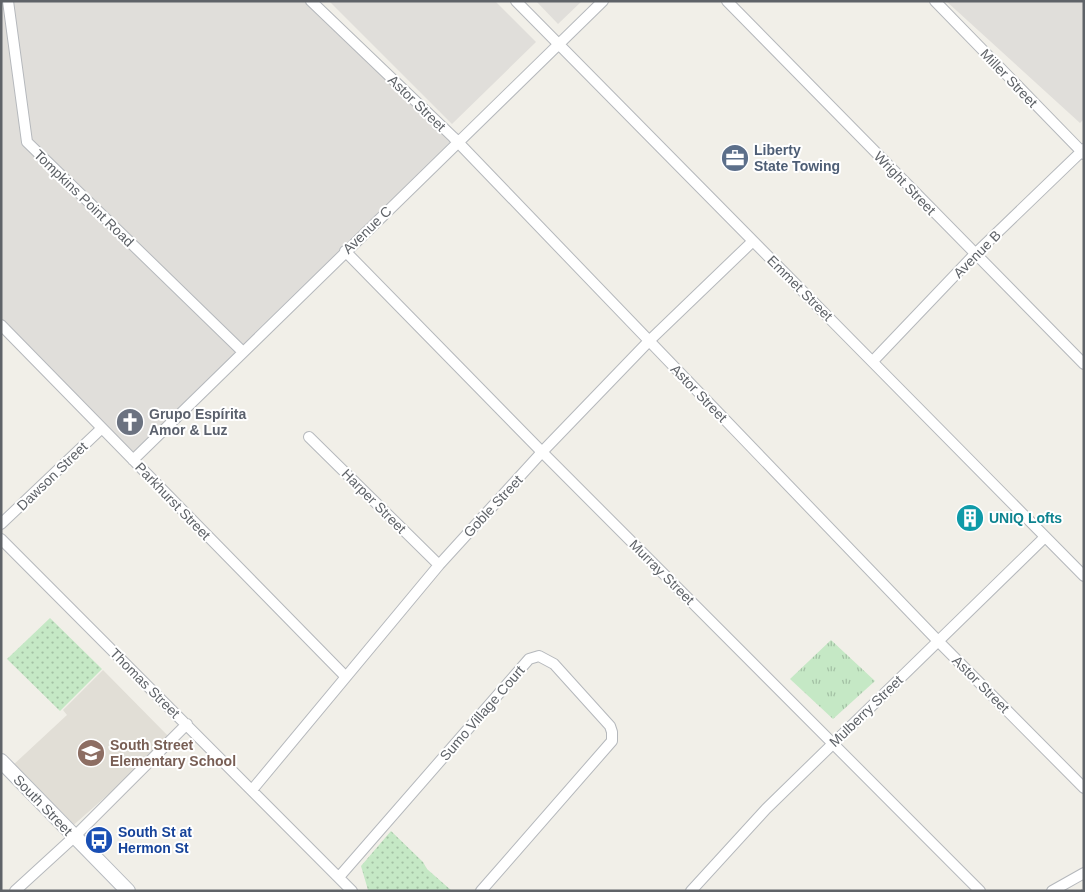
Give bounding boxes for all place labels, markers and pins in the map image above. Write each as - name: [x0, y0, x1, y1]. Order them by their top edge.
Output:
- place label: Liberty State Towing: [754, 142, 840, 174]
- office icon: Liberty State Towing: [720, 143, 750, 173]
- place label: Grupo Espírita Amor & Luz: [149, 406, 246, 438]
- church icon: Grupo Espírita Amor & Luz: [115, 407, 145, 437]
- building icon: UNIQ Lofts: [955, 503, 985, 533]
- place label: UNIQ Lofts: [989, 510, 1062, 526]
- place label: South Street Elementary School: [110, 737, 236, 769]
- school or university icon: South Street Elementary School: [76, 738, 106, 768]
- place label: South St at Hermon St: [118, 824, 192, 856]
- bus stop icon: South St at Hermon St: [84, 825, 114, 855]

